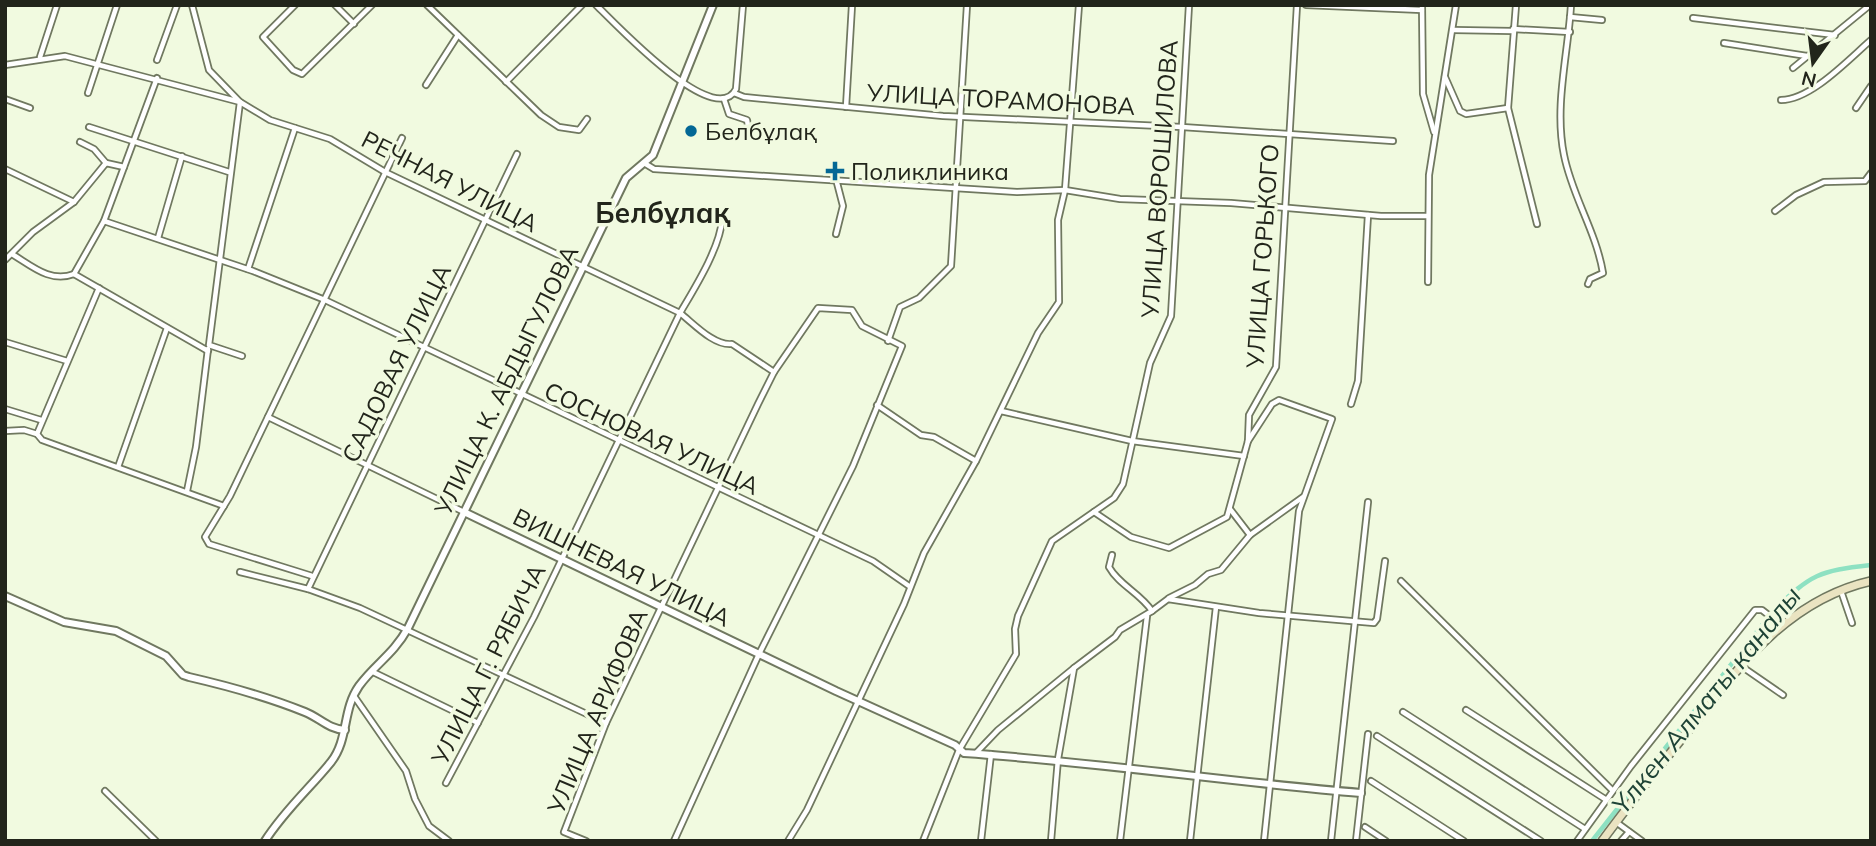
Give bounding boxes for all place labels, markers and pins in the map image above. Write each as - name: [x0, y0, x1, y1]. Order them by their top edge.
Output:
- place label: Белбұлақ: [705, 116, 817, 146]
- marker: Белбұлақ: [683, 123, 699, 139]
- place label: Поликлиника: [851, 156, 1009, 186]
- marker: Поликлиника: [825, 161, 845, 181]

